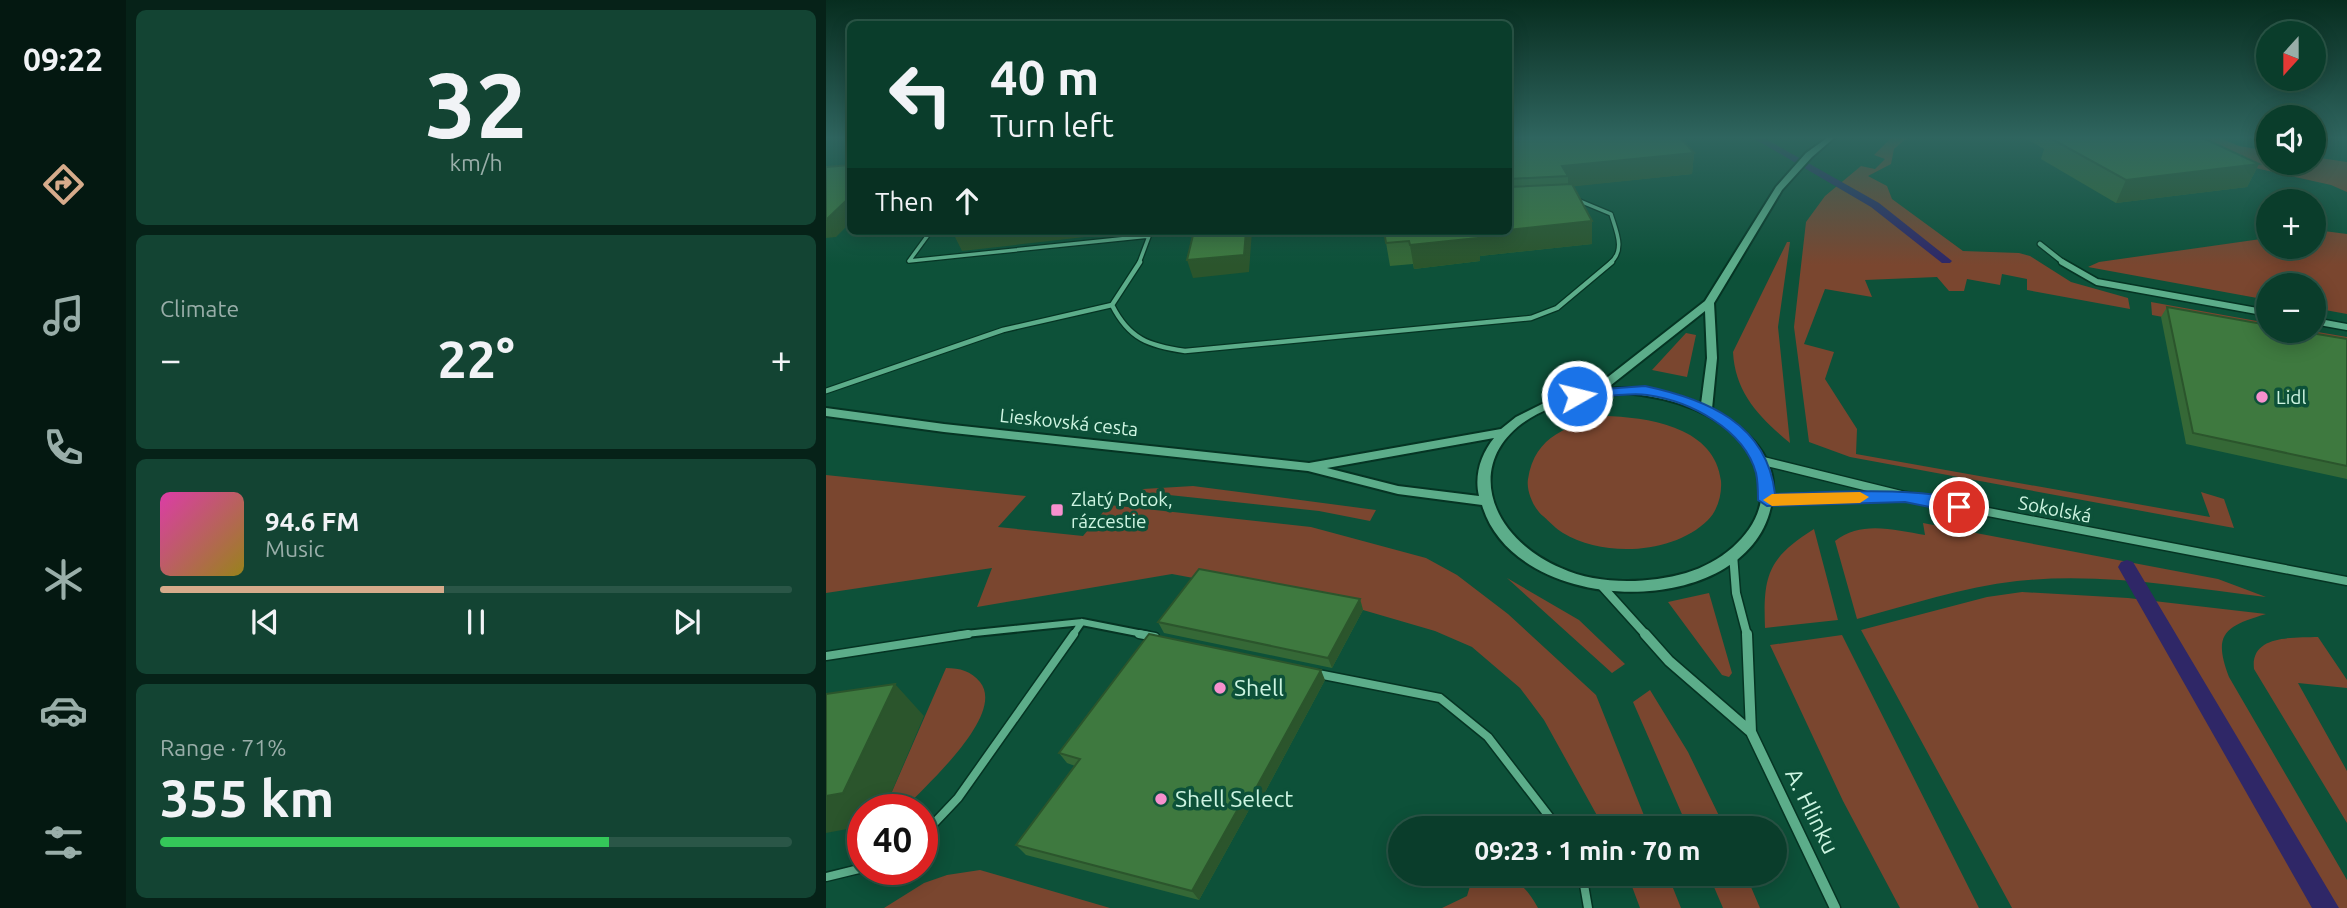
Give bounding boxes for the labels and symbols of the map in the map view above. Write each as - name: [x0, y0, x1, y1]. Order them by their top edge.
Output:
- north arrow: [2256, 21, 2326, 91]
- position arrow: [1540, 359, 1614, 433]
- place label: Lidl: [2276, 386, 2306, 408]
- marker: Lidl: [2254, 389, 2270, 405]
- street label: Lieskovská cesta: [999, 404, 1139, 440]
- pin: [1929, 477, 1989, 537]
- place label: Zlatý Potok, rázcestie: [1071, 488, 1173, 532]
- street label: Sokolská: [2017, 491, 2093, 527]
- marker: Zlatý Potok, rázcestie: [1049, 502, 1065, 518]
- place label: Shell: [1234, 675, 1284, 700]
- marker: Shell: [1212, 680, 1228, 696]
- street label: A. Hlinku: [1781, 764, 1844, 858]
- place label: Shell Select: [1175, 786, 1293, 811]
- marker: Shell Select: [1153, 791, 1169, 807]
- speed limit sign: 40: [847, 794, 938, 885]

